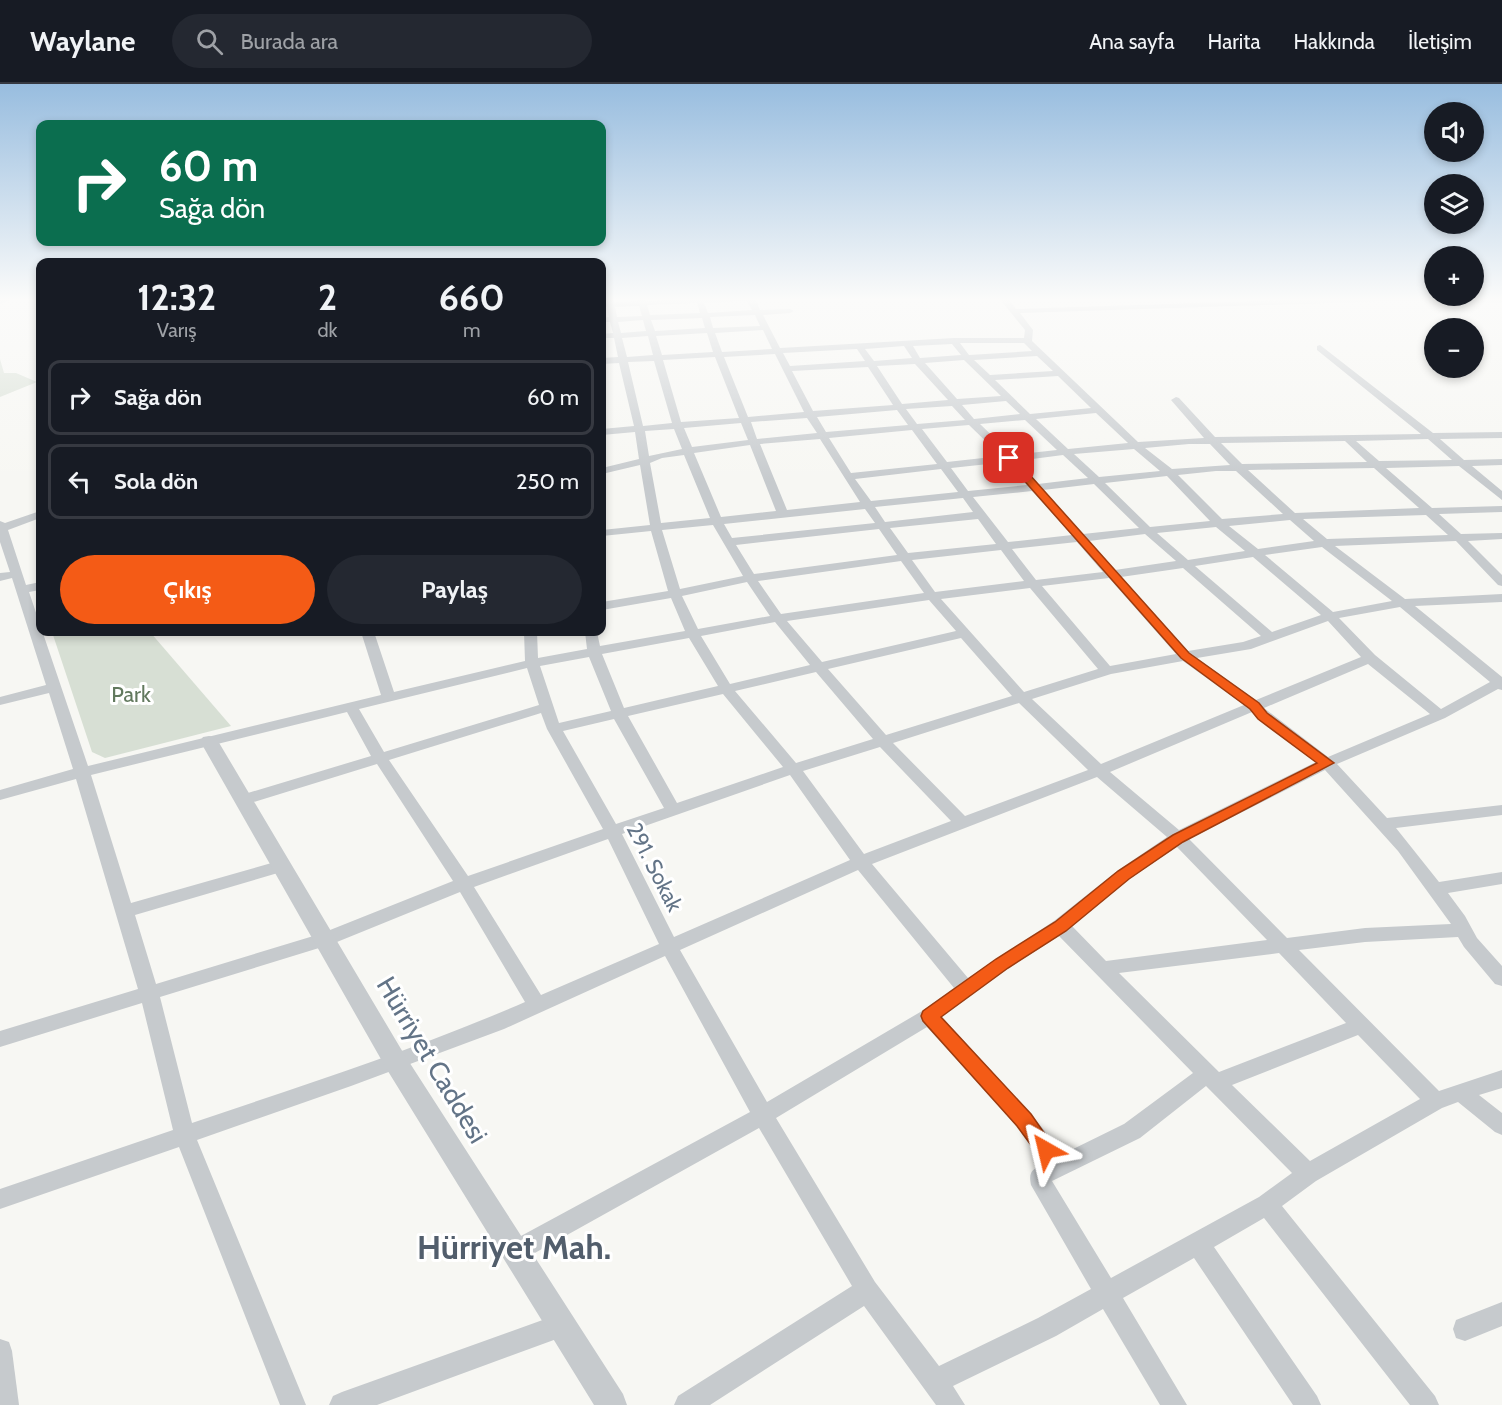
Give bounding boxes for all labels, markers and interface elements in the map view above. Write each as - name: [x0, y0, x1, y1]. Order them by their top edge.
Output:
- search box: [172, 14, 592, 68]
- text: Waylane: [30, 24, 136, 58]
- icon: search: [193, 25, 226, 58]
- text: Burada ara: [241, 28, 338, 55]
- text: Ana sayfa: [1089, 29, 1175, 54]
- text: Harita: [1208, 29, 1260, 54]
- text: Hakkında: [1293, 29, 1375, 54]
- text: İletişim: [1408, 29, 1472, 54]
- map controls: [1424, 102, 1484, 378]
- button: sound: [1424, 102, 1484, 162]
- text: 60 m: [159, 140, 258, 192]
- icon: right: [60, 144, 138, 222]
- button: layers: [1424, 174, 1484, 234]
- text: Sağa dön: [159, 192, 265, 225]
- button: +: [1424, 246, 1484, 306]
- text: 12:32: [137, 275, 216, 319]
- text: 2: [318, 275, 337, 319]
- text: 660: [439, 275, 505, 319]
- text: Varış: [157, 318, 197, 342]
- text: dk: [317, 318, 337, 342]
- text: m: [463, 318, 481, 342]
- button: −: [1424, 318, 1484, 378]
- icon: right: [63, 381, 96, 414]
- text: Sağa dön: [114, 384, 202, 411]
- text: 60 m: [527, 384, 579, 411]
- pin: [983, 432, 1034, 483]
- icon: arrive: [992, 441, 1025, 474]
- icon: left: [63, 465, 96, 498]
- text: Sola dön: [114, 468, 198, 495]
- text: 250 m: [516, 468, 579, 495]
- button: Çıkış: [60, 555, 315, 624]
- button: Paylaş: [327, 555, 582, 624]
- park label: Park: [111, 681, 151, 708]
- street label: 291. Sokak: [621, 818, 688, 916]
- street label: Hürriyet Caddesi: [370, 971, 495, 1149]
- position arrow: [1014, 1118, 1078, 1182]
- district label: Hürriyet Mah.: [417, 1227, 611, 1267]

